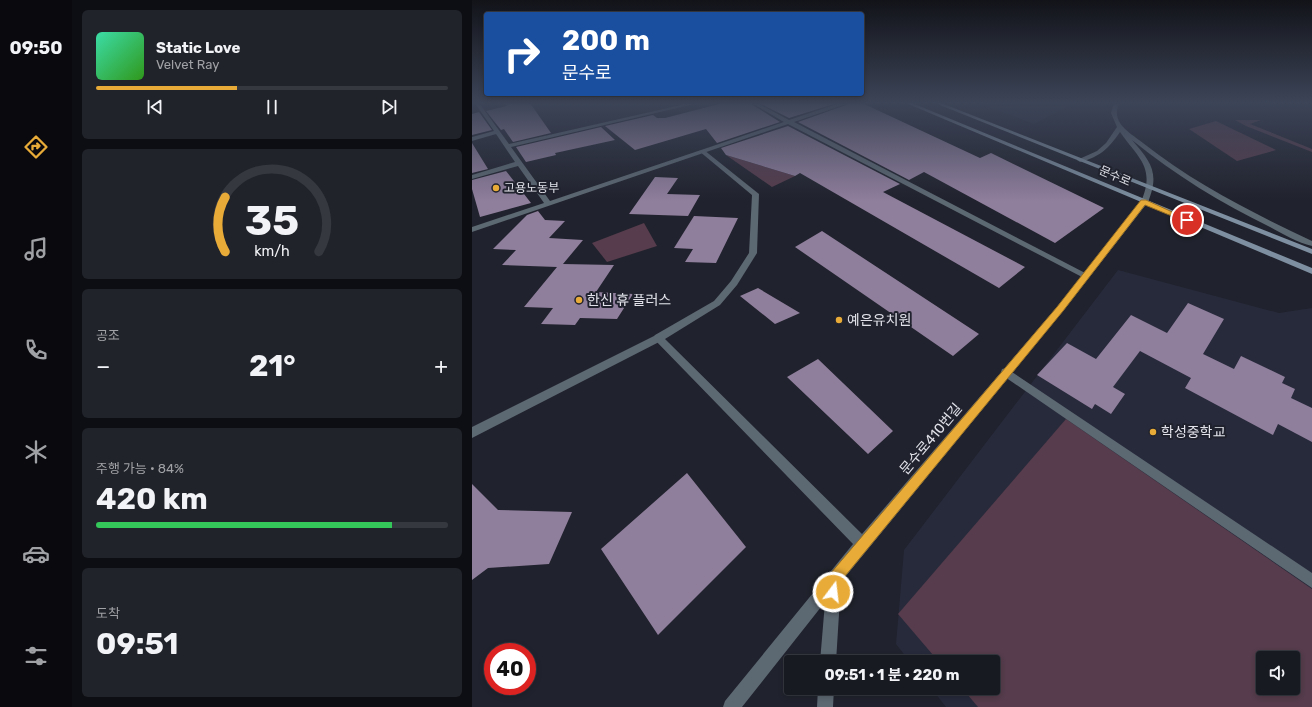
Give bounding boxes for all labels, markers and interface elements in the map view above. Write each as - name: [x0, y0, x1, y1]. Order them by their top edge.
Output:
- text: 200 m: [562, 24, 650, 57]
- icon: right: [496, 28, 548, 80]
- text: 09:50: [10, 37, 62, 59]
- text: Static Love: [156, 39, 240, 57]
- text: Velvet Ray: [156, 57, 219, 72]
- text: 문수로: [562, 62, 612, 84]
- icon: previous: [144, 96, 166, 118]
- icon: pause: [261, 96, 283, 118]
- icon: next: [378, 96, 400, 118]
- icon: directions: [22, 133, 50, 161]
- street label: 문수로: [1097, 163, 1133, 189]
- place label: 고용노동부: [504, 181, 559, 195]
- marker: 고용노동부: [491, 183, 501, 193]
- text: 35: [245, 196, 299, 245]
- pin: [1170, 203, 1204, 237]
- icon: arrive: [1176, 209, 1198, 231]
- icon: music: [22, 235, 50, 263]
- text: km/h: [254, 243, 290, 260]
- place label: 한신 휴 플러스: [587, 292, 671, 309]
- marker: 한신 휴 플러스: [574, 295, 584, 305]
- place label: 예은유치원: [847, 312, 911, 329]
- marker: 예은유치원: [834, 315, 844, 325]
- text: 공조: [96, 328, 120, 343]
- icon: phone: [22, 336, 50, 364]
- text: 21°: [249, 348, 296, 384]
- text: −: [96, 353, 110, 380]
- text: +: [434, 353, 448, 380]
- street label: 문수로410번길: [896, 400, 966, 478]
- place label: 학성중학교: [1161, 424, 1226, 441]
- marker: 학성중학교: [1148, 427, 1158, 437]
- icon: climate: [22, 438, 50, 466]
- text: 주행 가능 · 84%: [96, 461, 184, 476]
- text: 420 km: [96, 481, 208, 517]
- icon: car: [22, 540, 50, 568]
- position arrow: [812, 571, 854, 613]
- text: 도착: [96, 606, 120, 621]
- text: 09:51: [96, 626, 178, 662]
- icon: filters: [22, 642, 50, 670]
- speed limit sign: 40: [484, 643, 536, 695]
- map controls: [1256, 651, 1300, 695]
- button: sound: [1256, 651, 1300, 695]
- text: 09:51 · 1 분 · 220 m: [825, 666, 960, 684]

